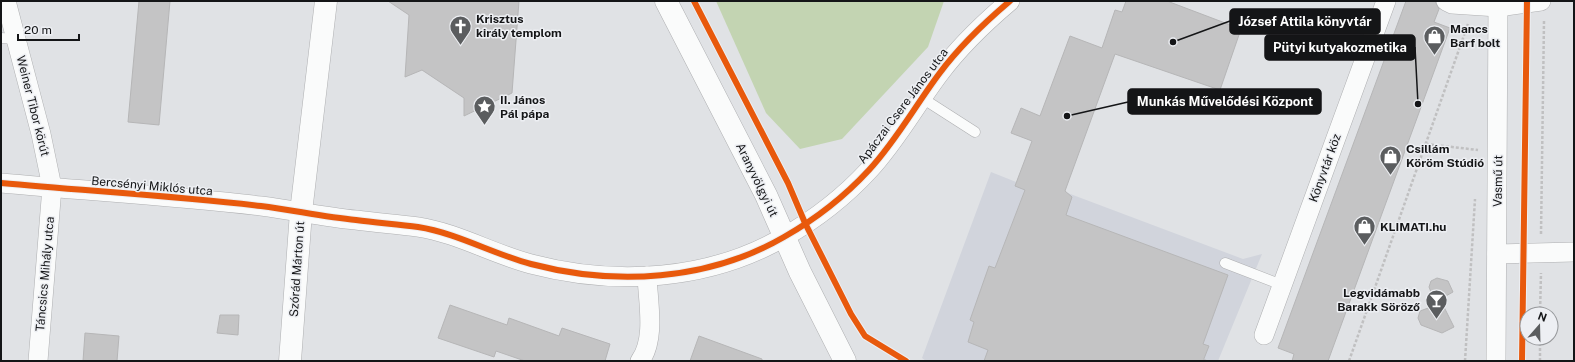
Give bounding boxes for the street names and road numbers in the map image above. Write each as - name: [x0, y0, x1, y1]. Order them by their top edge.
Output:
- street label: Apáczai Csere János utca: [855, 46, 951, 166]
- street label: Weiner Tibor körút: [14, 54, 52, 158]
- street label: Könyvtár köz: [1306, 132, 1344, 204]
- street label: Aranyvölgyi út: [733, 141, 781, 220]
- street label: Vasmű út: [1491, 155, 1505, 207]
- street label: Bercsényi Miklós utca: [91, 174, 213, 198]
- street label: Táncsics Mihály utca: [33, 216, 57, 332]
- street label: Szórád Márton út: [287, 220, 307, 317]

